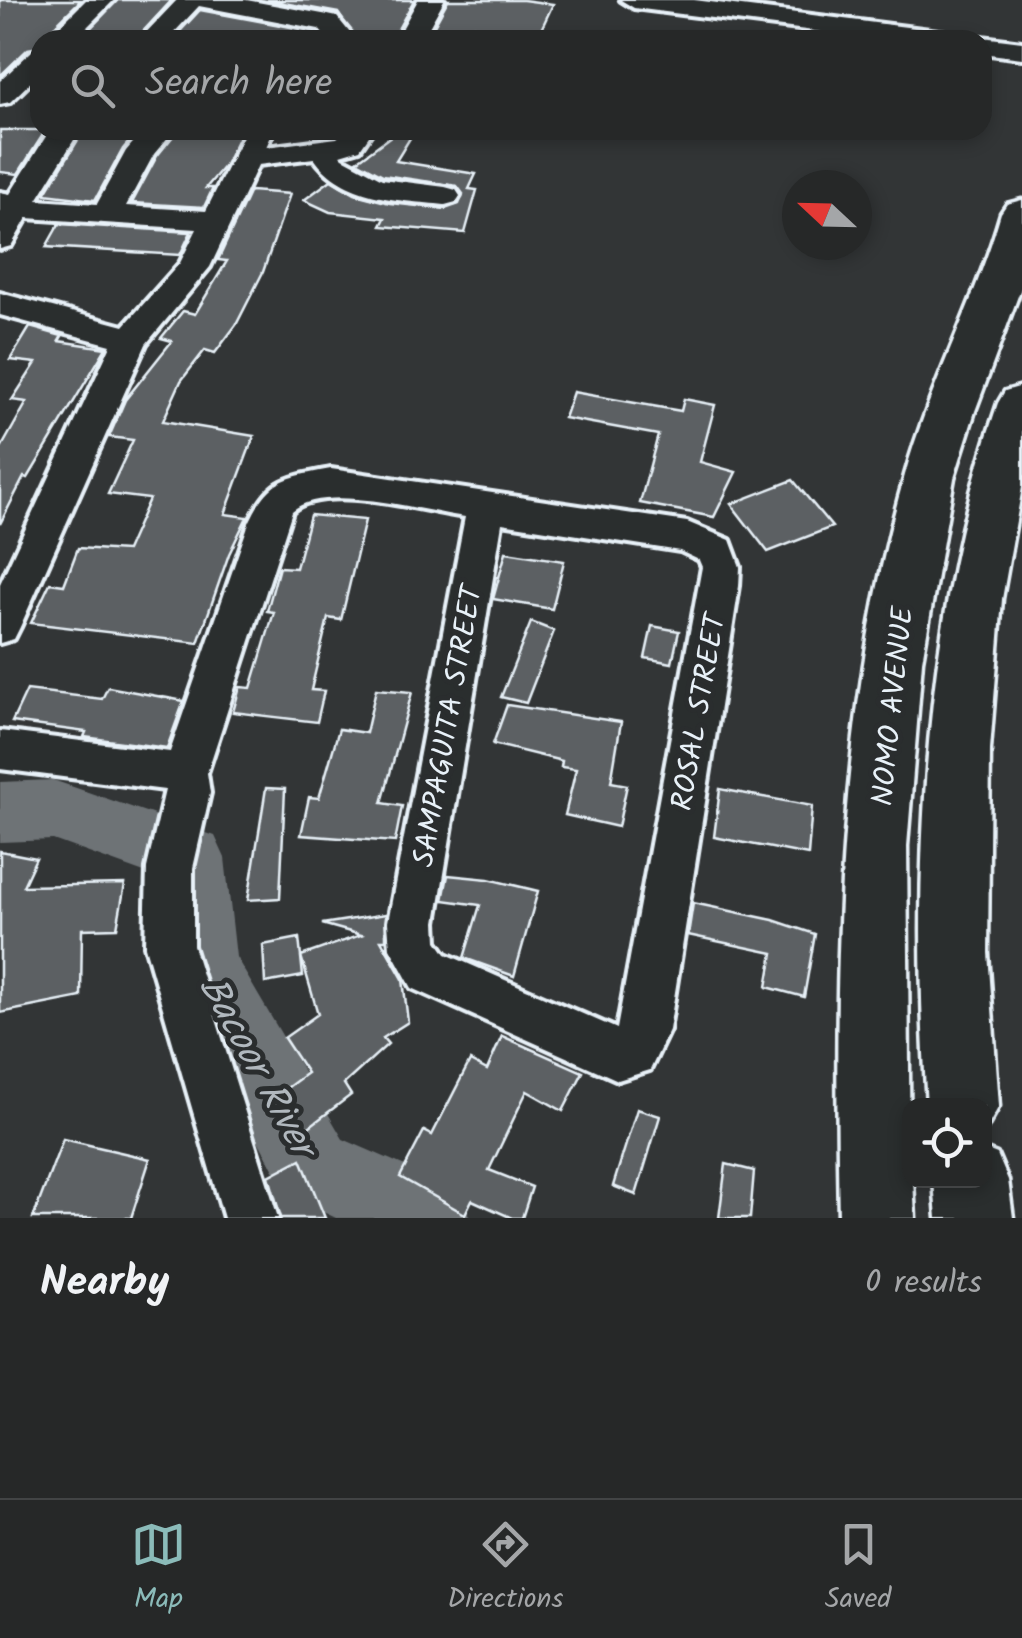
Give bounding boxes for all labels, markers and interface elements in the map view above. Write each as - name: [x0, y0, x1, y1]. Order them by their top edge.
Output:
- search box: [30, 30, 992, 140]
- text: Search here: [145, 55, 332, 115]
- icon: search: [65, 58, 120, 113]
- north arrow: [782, 170, 872, 260]
- street label: SAMPAGUITA STREET: [401, 579, 498, 871]
- street label: NOMO AVENUE: [860, 603, 928, 808]
- street label: ROSAL STREET: [659, 607, 741, 815]
- water label: Bacoor River: [181, 965, 333, 1174]
- map controls: [902, 1098, 992, 1188]
- button: locate: [902, 1098, 992, 1188]
- text: Nearby: [40, 1250, 169, 1317]
- text: 0 results: [865, 1258, 982, 1309]
- tab: Map: [131, 1517, 186, 1622]
- tab: Directions: [447, 1517, 563, 1622]
- tab: Saved: [825, 1517, 891, 1622]

